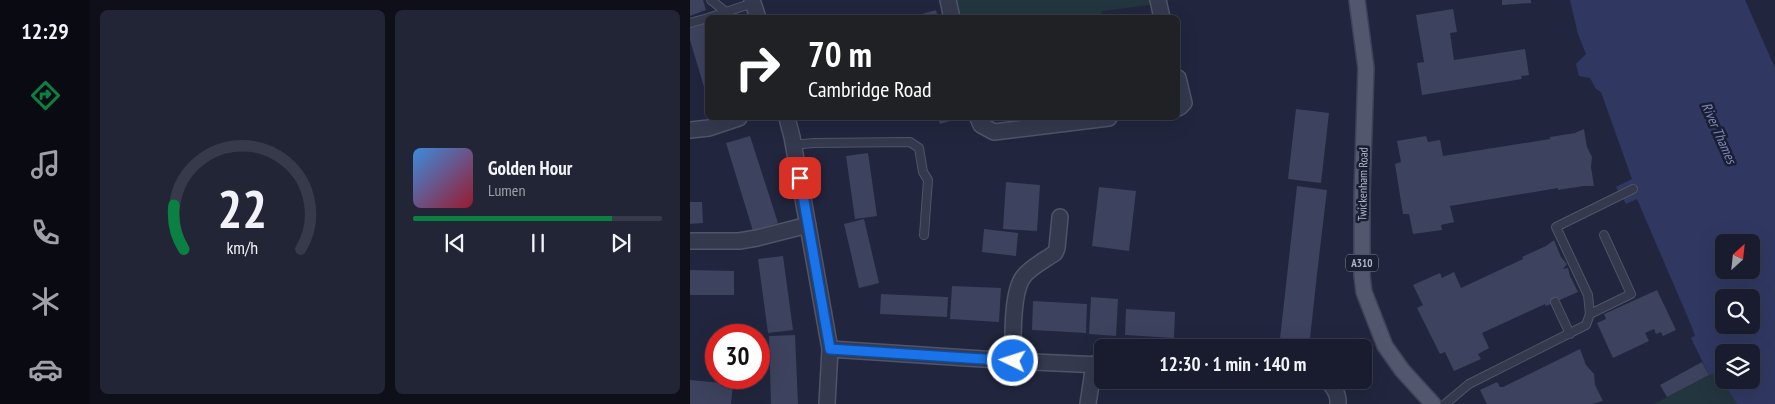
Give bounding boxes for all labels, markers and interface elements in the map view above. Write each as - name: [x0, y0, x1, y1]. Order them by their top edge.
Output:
- text: 12:29: [21, 17, 69, 45]
- text: 70 m: [808, 31, 872, 77]
- icon: right: [725, 35, 790, 100]
- text: Cambridge Road: [808, 75, 932, 103]
- icon: directions: [28, 78, 63, 113]
- water label: River Thames: [1698, 100, 1741, 168]
- icon: music: [28, 147, 63, 182]
- street label: Twickenham Road: [1354, 147, 1371, 221]
- text: Golden Hour: [488, 156, 572, 180]
- pin: [779, 157, 821, 199]
- icon: arrive: [786, 164, 814, 192]
- text: 22: [218, 175, 267, 242]
- text: Lumen: [488, 180, 525, 200]
- icon: phone: [28, 215, 63, 250]
- icon: previous: [441, 229, 469, 257]
- icon: pause: [524, 229, 552, 257]
- icon: next: [607, 229, 635, 257]
- north arrow: [1715, 234, 1760, 279]
- map controls: [1715, 234, 1760, 389]
- text: km/h: [227, 236, 258, 259]
- road number: A310: [1346, 254, 1378, 272]
- icon: climate: [28, 284, 63, 319]
- button: search: [1715, 289, 1760, 334]
- speed limit sign: 30: [705, 324, 770, 389]
- position arrow: [986, 334, 1038, 386]
- button: layers: [1715, 344, 1760, 389]
- icon: car: [28, 352, 63, 387]
- text: 12:30 · 1 min · 140 m: [1160, 352, 1306, 376]

